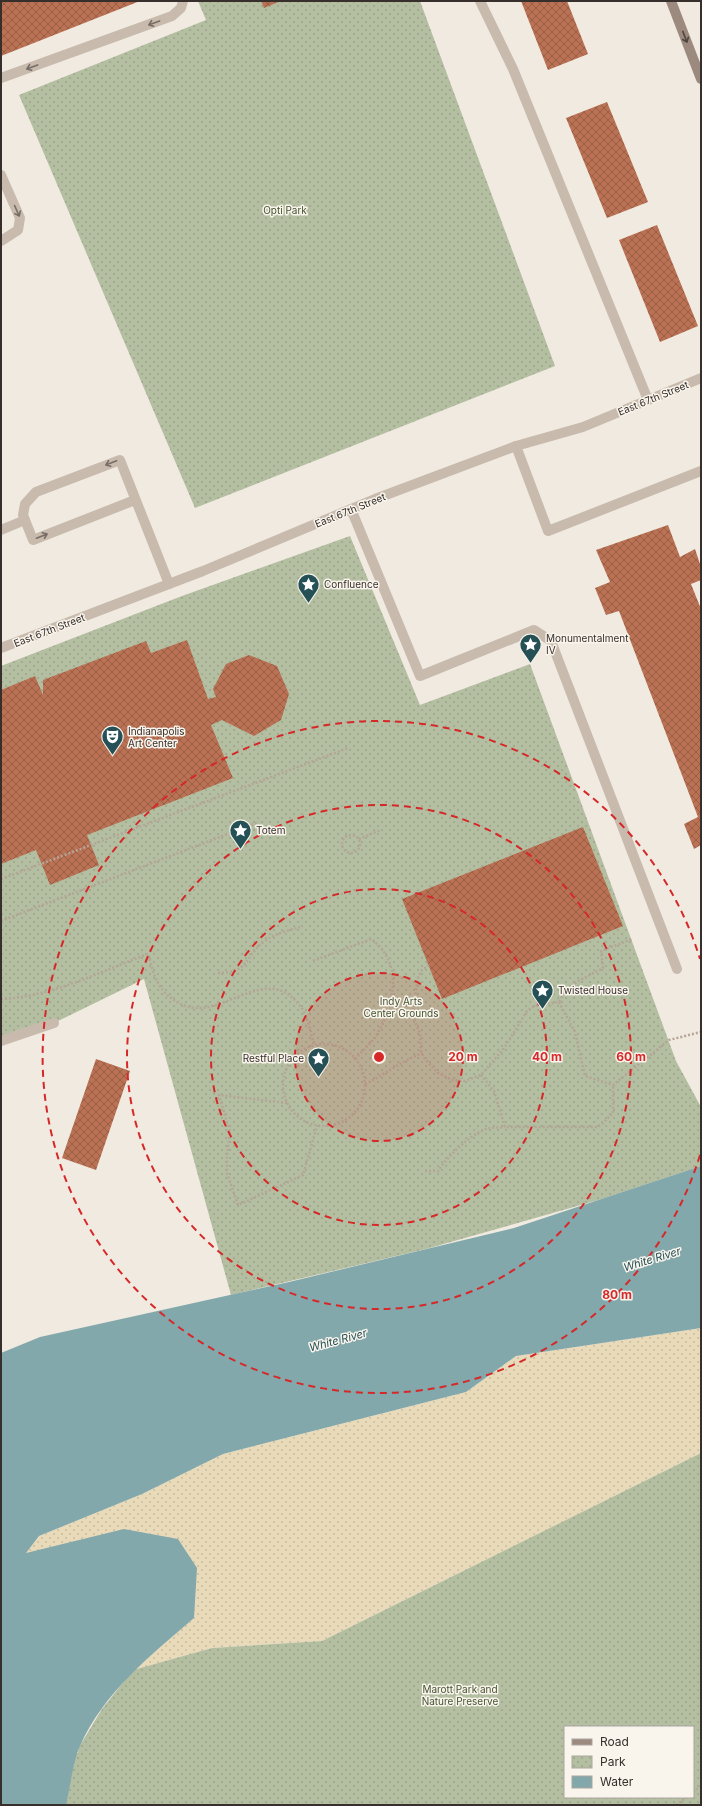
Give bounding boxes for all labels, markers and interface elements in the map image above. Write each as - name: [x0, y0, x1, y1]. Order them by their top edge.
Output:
- one-way arrow: [147, 20, 160, 27]
- one-way arrow: [681, 31, 689, 43]
- one-way arrow: [25, 64, 38, 71]
- one-way arrow: [14, 204, 21, 216]
- park label: Opti Park: [263, 204, 307, 216]
- street label: East 67th Street: [616, 378, 691, 418]
- one-way arrow: [105, 460, 117, 468]
- street label: East 67th Street: [313, 490, 388, 530]
- one-way arrow: [36, 532, 48, 540]
- place icon: Confluence: [296, 571, 322, 604]
- place label: Confluence: [324, 578, 379, 590]
- street label: East 67th Street: [12, 611, 87, 649]
- place icon: Monumentalment IV: [517, 631, 543, 664]
- place label: Monumentalment IV: [546, 632, 629, 656]
- theatre icon: Indianapolis Art Center: [100, 724, 126, 757]
- place label: Indianapolis Art Center: [128, 725, 185, 749]
- place icon: Totem: [227, 817, 253, 850]
- place label: Totem: [256, 824, 285, 836]
- place icon: Twisted House: [529, 977, 555, 1010]
- place label: Twisted House: [558, 984, 628, 996]
- park label: Indy Arts Center Grounds: [364, 995, 438, 1019]
- place icon: Restful Place: [306, 1045, 332, 1078]
- text: 20 m: [448, 1049, 478, 1064]
- text: 40 m: [532, 1049, 562, 1064]
- text: 60 m: [616, 1049, 646, 1064]
- centre of rings: [372, 1050, 386, 1064]
- place label: Restful Place: [243, 1052, 304, 1064]
- water label: White River: [622, 1243, 683, 1274]
- text: 80 m: [602, 1287, 632, 1302]
- water label: White River: [308, 1325, 369, 1354]
- park label: Marott Park and Nature Preserve: [422, 1683, 499, 1707]
- legend: [564, 1726, 694, 1798]
- text: Road: [600, 1734, 629, 1749]
- text: Park: [600, 1754, 626, 1769]
- text: Water: [600, 1774, 634, 1789]

